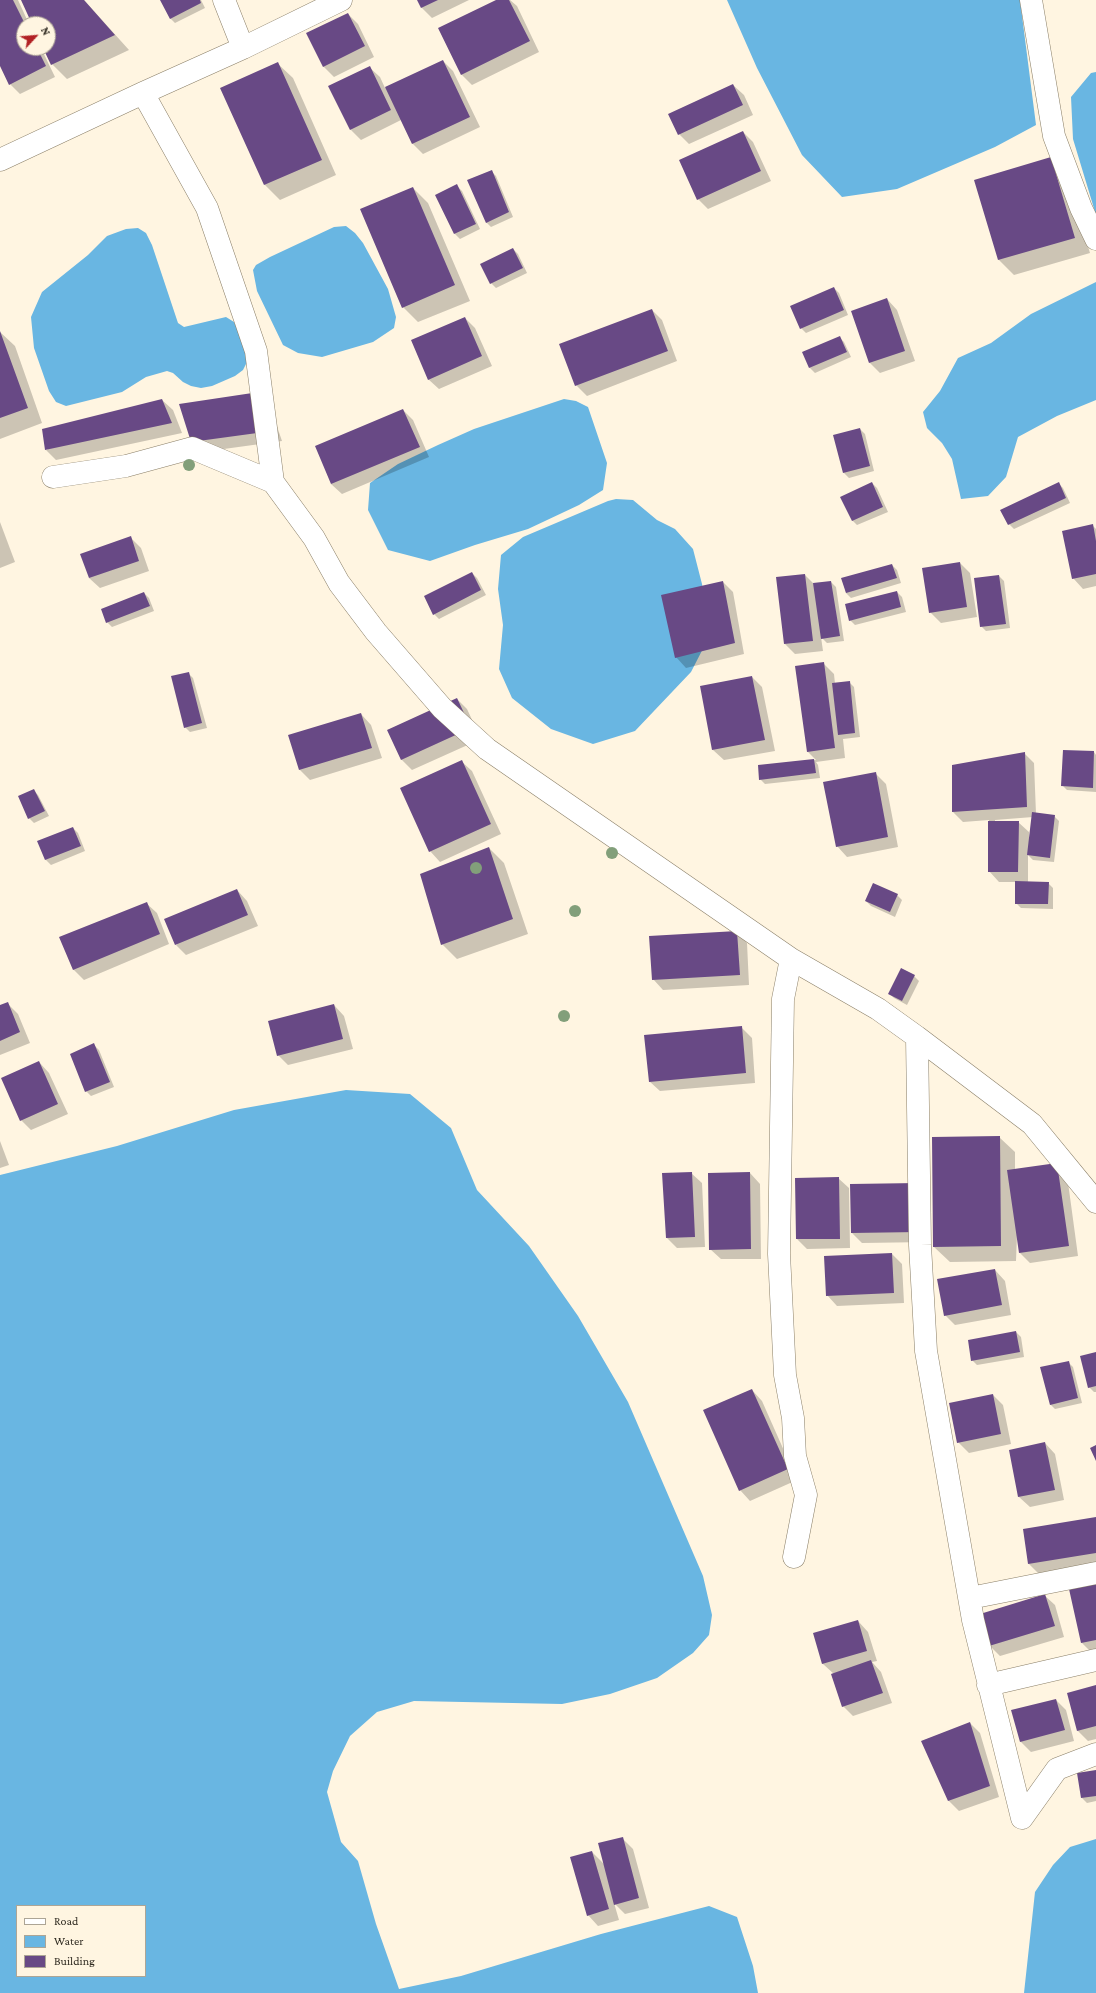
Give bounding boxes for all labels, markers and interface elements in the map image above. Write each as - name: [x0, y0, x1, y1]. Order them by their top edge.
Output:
- north arrow: [16, 16, 56, 56]
- text: N: [39, 25, 53, 37]
- legend: [16, 1905, 146, 1977]
- text: Road: [54, 1914, 78, 1928]
- text: Water: [54, 1934, 83, 1948]
- text: Building: [54, 1954, 95, 1968]

